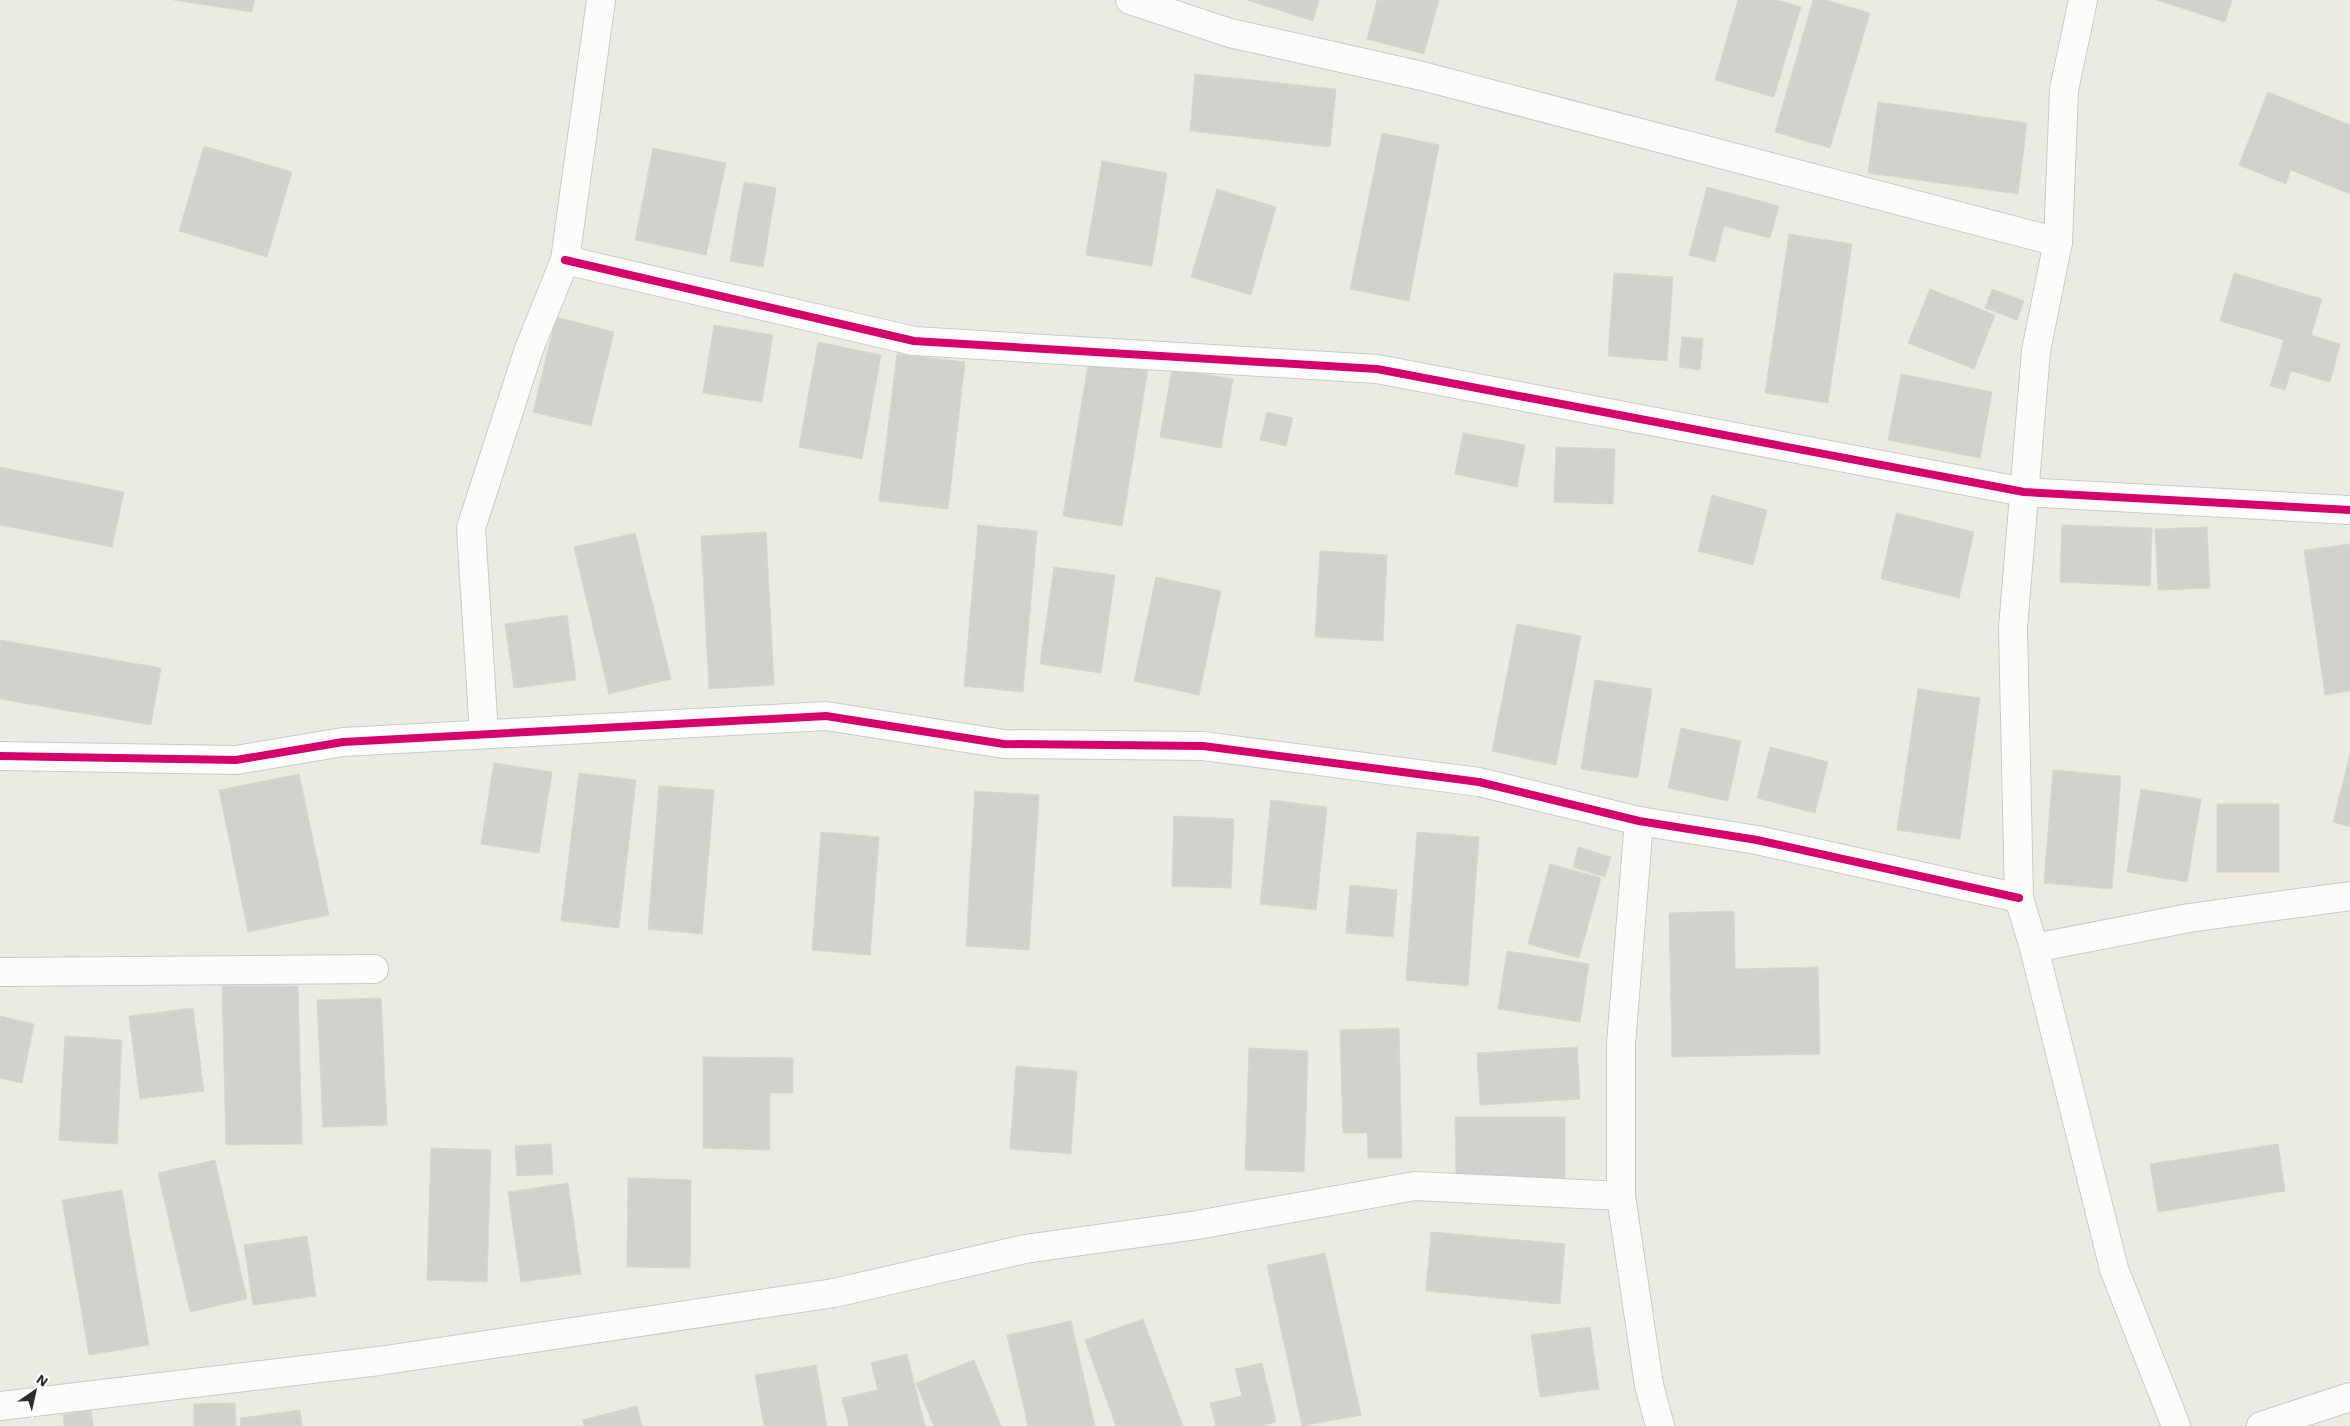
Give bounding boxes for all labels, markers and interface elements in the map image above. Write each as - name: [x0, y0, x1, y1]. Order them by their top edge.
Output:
- north arrow: [10, 1366, 60, 1416]
- text: N: [33, 1371, 51, 1390]

